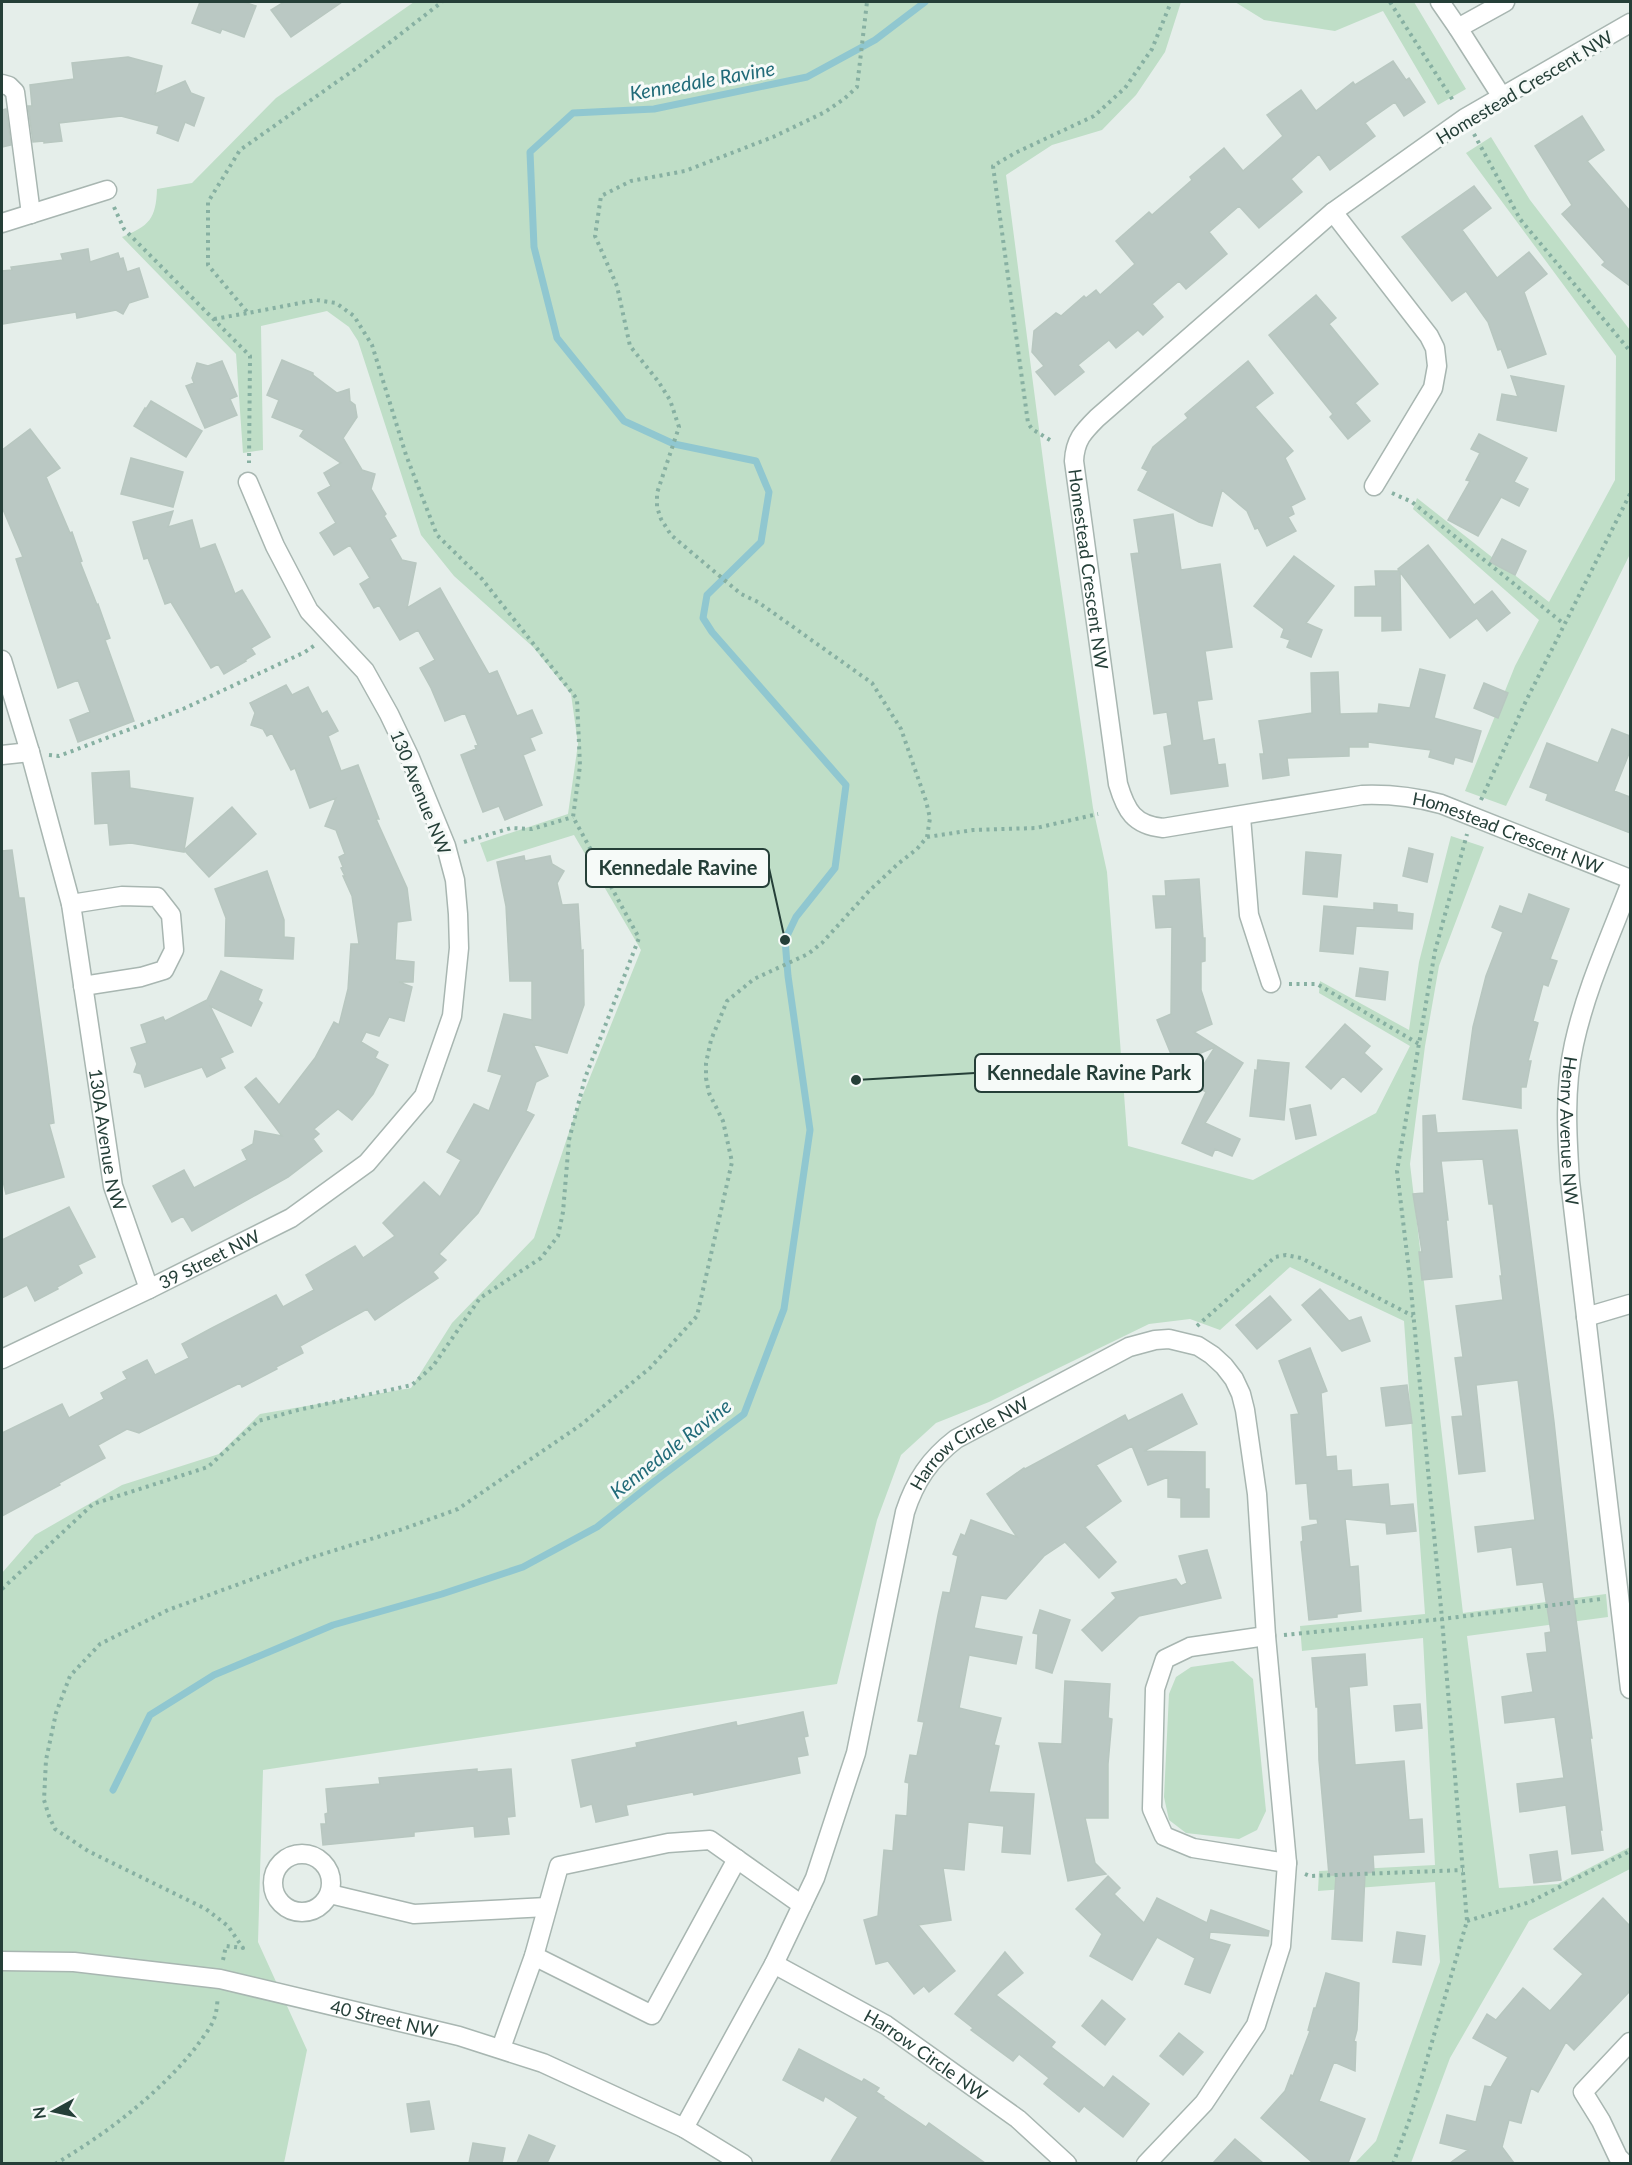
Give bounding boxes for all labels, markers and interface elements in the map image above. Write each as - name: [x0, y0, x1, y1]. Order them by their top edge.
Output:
- street label: Homestead Crescent NW: [1432, 25, 1617, 148]
- water label: Kennedale Ravine: [627, 55, 777, 105]
- street label: Homestead Crescent NW: [1064, 467, 1113, 671]
- street label: 130 Avenue NW: [386, 727, 456, 858]
- street label: Homestead Crescent NW: [1411, 787, 1606, 878]
- callout: Kennedale Ravine: [586, 849, 769, 887]
- text: Kennedale Ravine: [598, 855, 758, 879]
- callout: Kennedale Ravine Park: [975, 1054, 1203, 1092]
- street label: Henry Avenue NW: [1556, 1055, 1584, 1207]
- text: Kennedale Ravine Park: [987, 1060, 1191, 1084]
- street label: 130A Avenue NW: [85, 1067, 132, 1214]
- street label: 39 Street NW: [155, 1224, 264, 1293]
- street label: Harrow Circle NW: [905, 1391, 1032, 1494]
- water label: Kennedale Ravine: [605, 1393, 735, 1503]
- street label: 40 Street NW: [328, 1995, 441, 2042]
- street label: Harrow Circle NW: [860, 2004, 992, 2105]
- north arrow: [24, 2081, 84, 2141]
- text: N: [28, 2106, 49, 2121]

